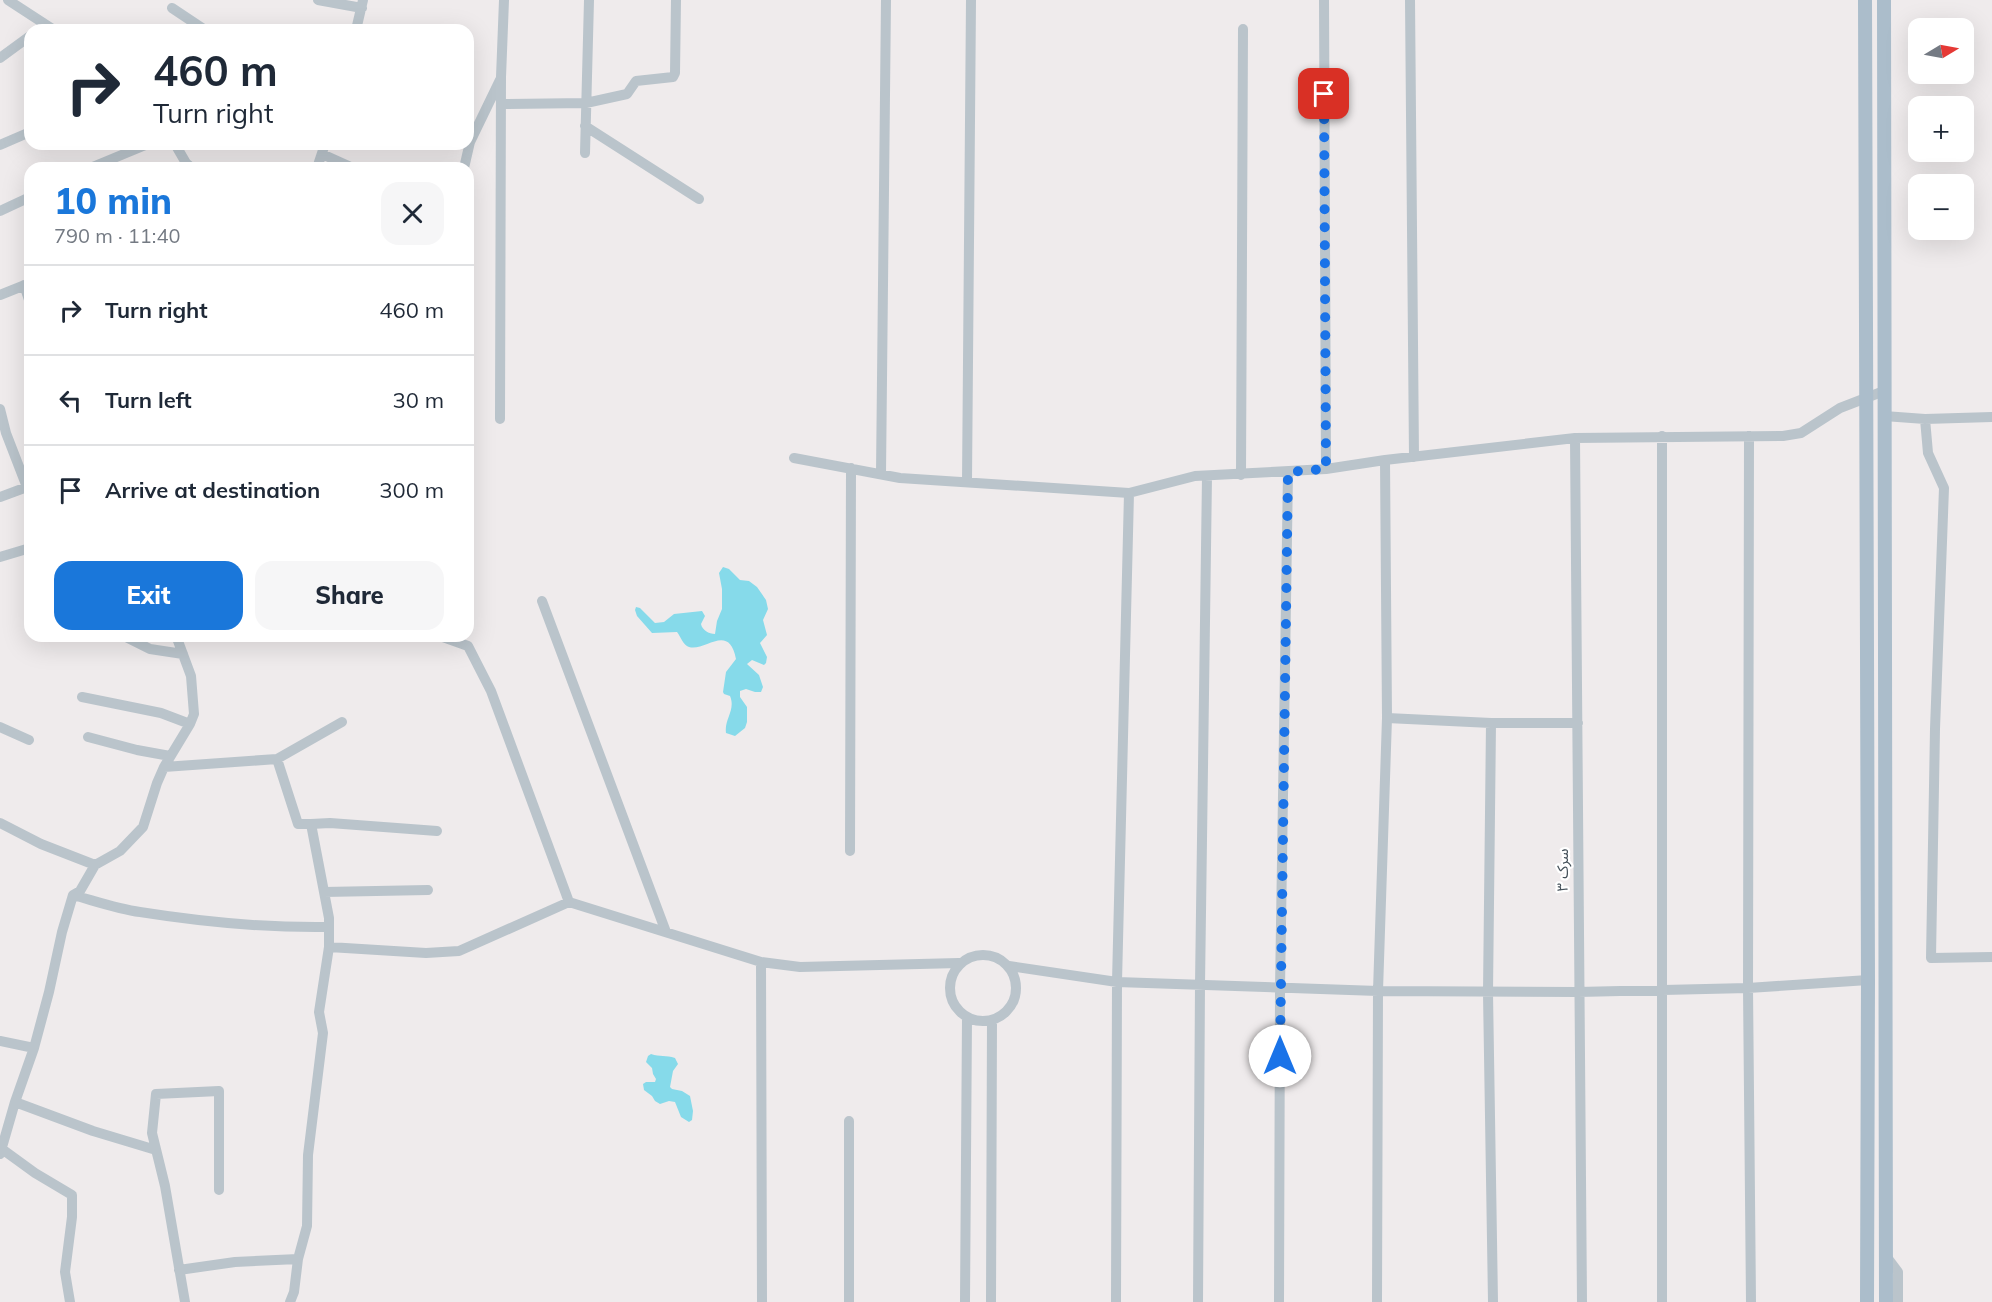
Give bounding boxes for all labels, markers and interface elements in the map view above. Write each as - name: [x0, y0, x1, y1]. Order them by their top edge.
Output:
- north arrow: [1908, 18, 1974, 84]
- map controls: [1908, 18, 1974, 240]
- text: 460 m: [153, 44, 278, 97]
- icon: right: [54, 48, 132, 126]
- pin: [1298, 68, 1349, 119]
- icon: arrive: [1307, 77, 1340, 110]
- text: Turn right: [153, 96, 273, 130]
- button: +: [1908, 96, 1974, 162]
- button: −: [1908, 174, 1974, 240]
- text: 10 min: [54, 178, 172, 223]
- button: close: [381, 182, 444, 245]
- text: 790 m · 11:40: [54, 223, 180, 248]
- icon: right: [54, 294, 87, 327]
- text: Turn right: [105, 296, 208, 324]
- text: 460 m: [379, 296, 444, 324]
- icon: left: [54, 384, 87, 417]
- text: Turn left: [105, 386, 192, 414]
- text: 30 m: [393, 386, 444, 414]
- icon: arrive: [54, 474, 87, 507]
- text: Arrive at destination: [105, 476, 320, 504]
- text: 300 m: [379, 476, 444, 504]
- button: Exit: [54, 561, 243, 630]
- button: Share: [255, 561, 444, 630]
- street label: سرک ۳: [1553, 848, 1572, 891]
- position arrow: [1248, 1024, 1312, 1088]

